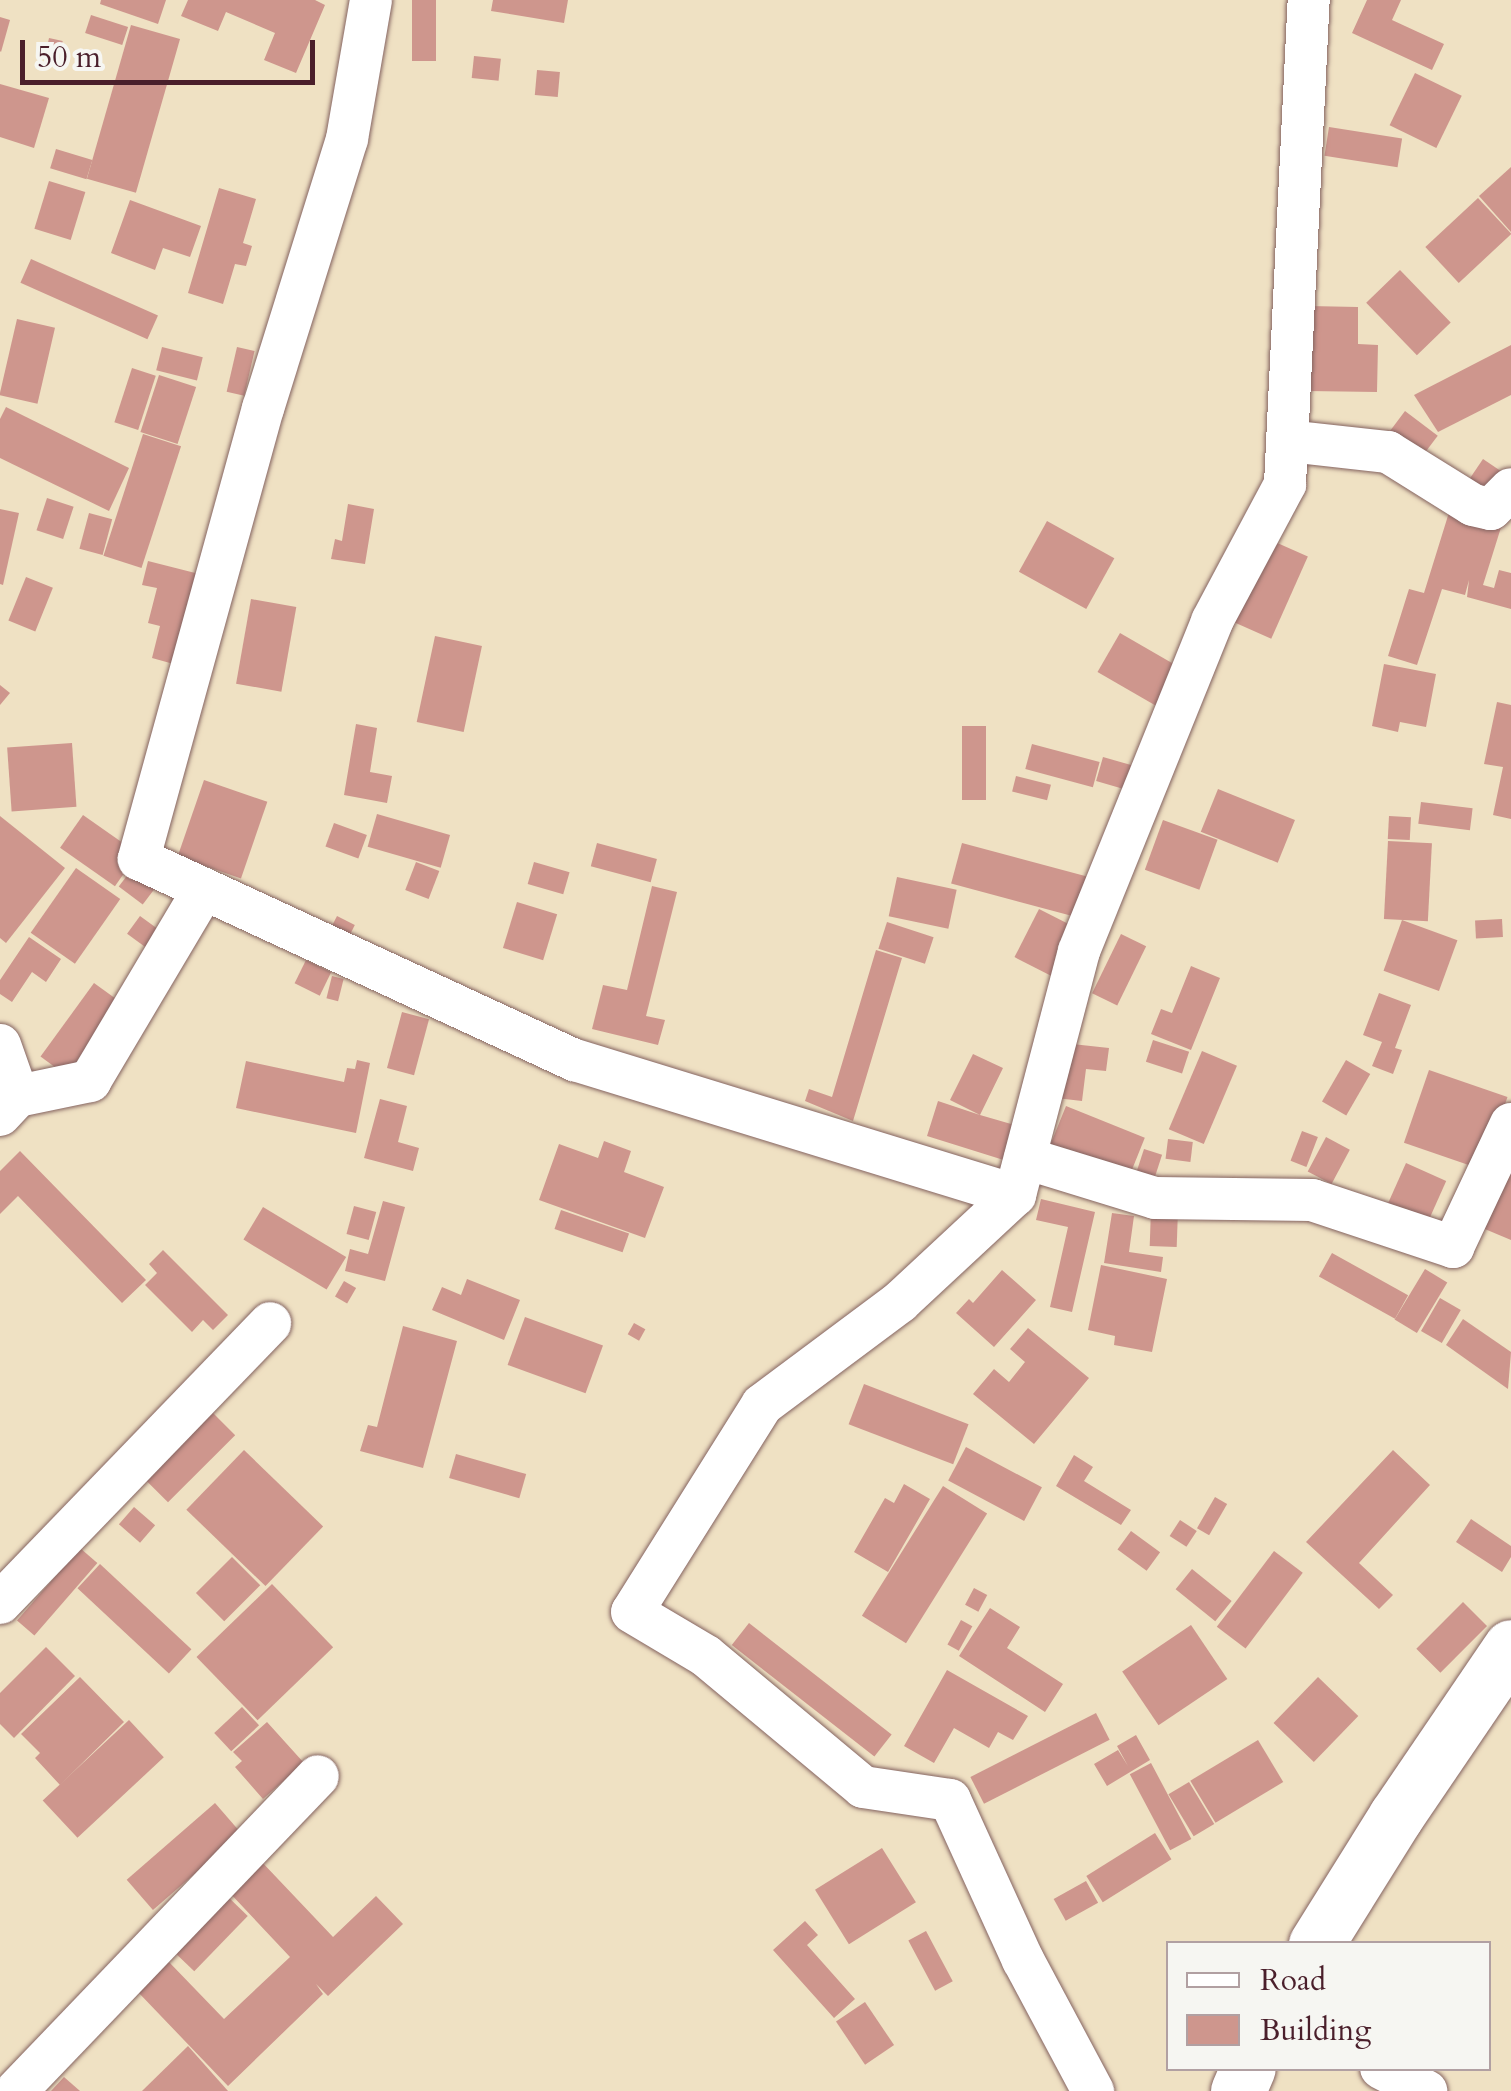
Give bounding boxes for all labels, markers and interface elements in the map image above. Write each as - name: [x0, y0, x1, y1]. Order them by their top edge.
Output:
- scale bar: [25, 20, 320, 82]
- text: 50 m: [37, 37, 101, 78]
- legend: [1166, 1941, 1491, 2071]
- text: Road: [1260, 1960, 1326, 2001]
- text: Building: [1260, 2010, 1371, 2051]

